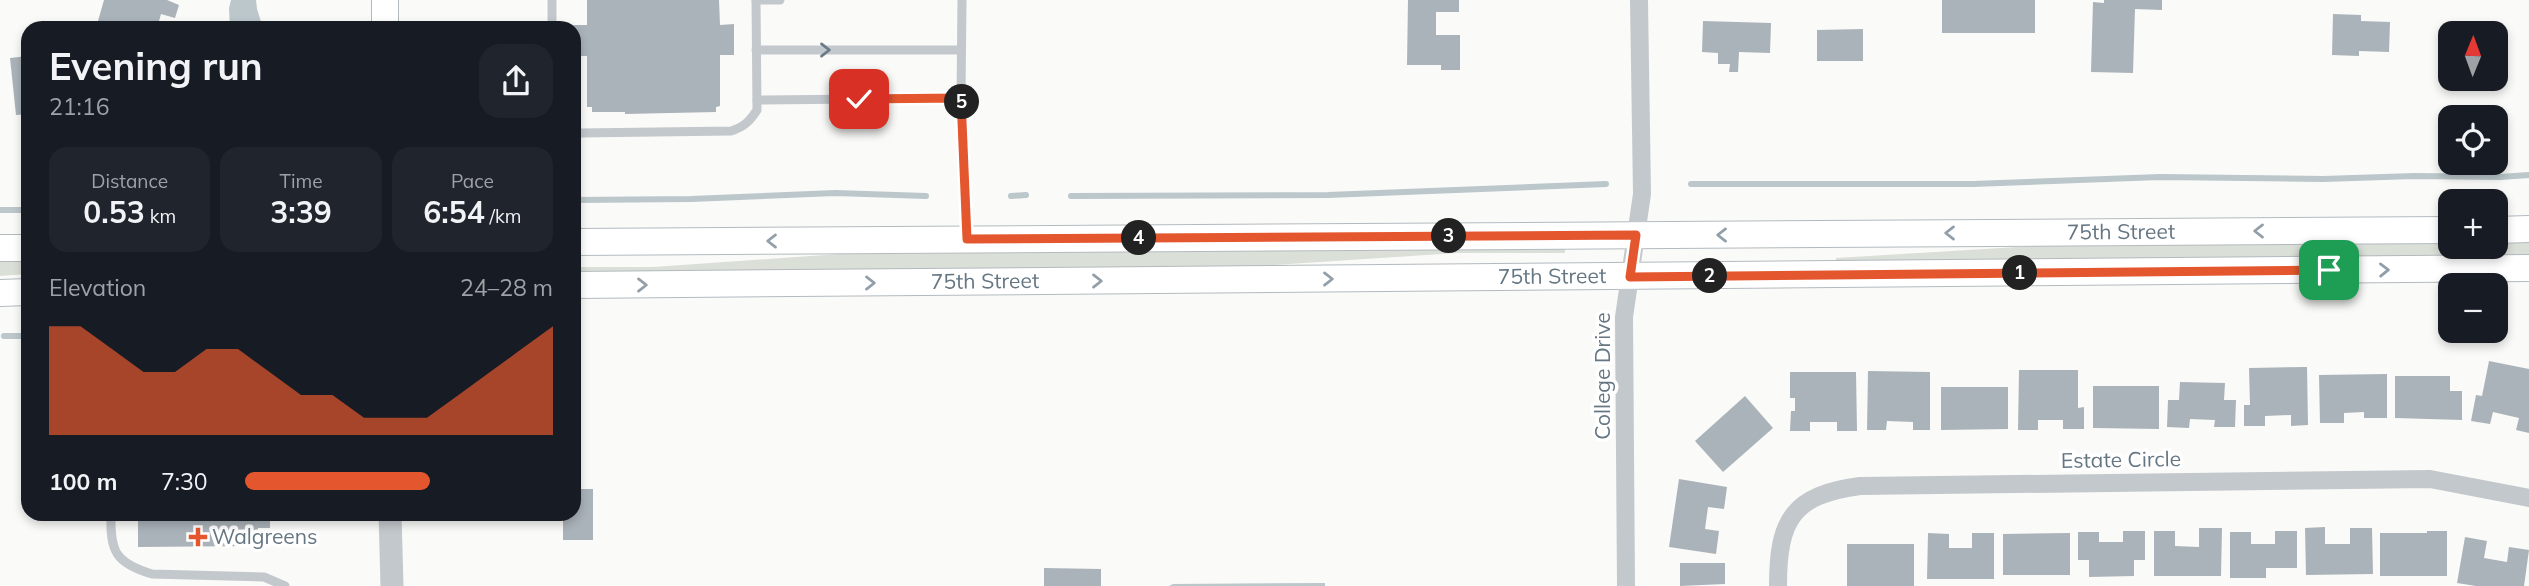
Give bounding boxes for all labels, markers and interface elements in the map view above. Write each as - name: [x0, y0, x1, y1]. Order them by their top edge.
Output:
- north arrow: [2438, 21, 2508, 91]
- map controls: [2438, 21, 2508, 343]
- text: Evening run: [49, 42, 263, 90]
- one-way arrow: [820, 42, 830, 58]
- button: share: [479, 44, 553, 118]
- pin: [829, 69, 889, 129]
- icon: check: [840, 80, 878, 118]
- pin: 5: [944, 84, 979, 119]
- text: 5: [956, 89, 967, 113]
- text: 21:16: [49, 92, 109, 121]
- button: locate: [2438, 105, 2508, 175]
- text: Distance: [91, 169, 168, 193]
- text: Time: [279, 169, 323, 193]
- text: Pace: [451, 169, 494, 193]
- button: +: [2438, 189, 2508, 259]
- text: 0.53: [83, 193, 145, 231]
- text: 3:39: [270, 193, 332, 231]
- text: 6:54: [423, 193, 485, 231]
- text: km: [145, 204, 176, 228]
- text: /km: [485, 204, 521, 228]
- pin: 3: [1432, 218, 1466, 254]
- street label: 75th Street: [2067, 218, 2175, 244]
- pin: 4: [1122, 220, 1156, 256]
- text: 3: [1443, 223, 1454, 247]
- one-way arrow: [2254, 223, 2264, 239]
- text: 4: [1133, 225, 1144, 249]
- one-way arrow: [1944, 225, 1954, 241]
- one-way arrow: [1716, 227, 1727, 243]
- one-way arrow: [766, 233, 776, 249]
- pin: [2299, 240, 2359, 300]
- icon: arrive: [2310, 251, 2348, 289]
- pin: 1: [2002, 256, 2038, 290]
- pin: 2: [1692, 258, 1728, 294]
- text: 1: [2014, 260, 2025, 284]
- street label: 75th Street: [1498, 262, 1606, 289]
- one-way arrow: [2379, 262, 2390, 278]
- text: 2: [1704, 263, 1715, 287]
- street label: 75th Street: [931, 267, 1039, 294]
- one-way arrow: [1323, 271, 1334, 287]
- text: Elevation: [49, 273, 146, 302]
- text: 24–28 m: [460, 273, 553, 302]
- one-way arrow: [1092, 273, 1103, 289]
- button: −: [2438, 273, 2508, 343]
- one-way arrow: [865, 275, 875, 291]
- one-way arrow: [637, 277, 648, 293]
- street label: College Drive: [1589, 312, 1615, 440]
- street label: Estate Circle: [2061, 445, 2181, 473]
- text: 100 m: [49, 467, 117, 496]
- text: 7:30: [161, 467, 208, 496]
- place label: Walgreens: [212, 523, 317, 549]
- marker: Walgreens: [190, 529, 206, 545]

